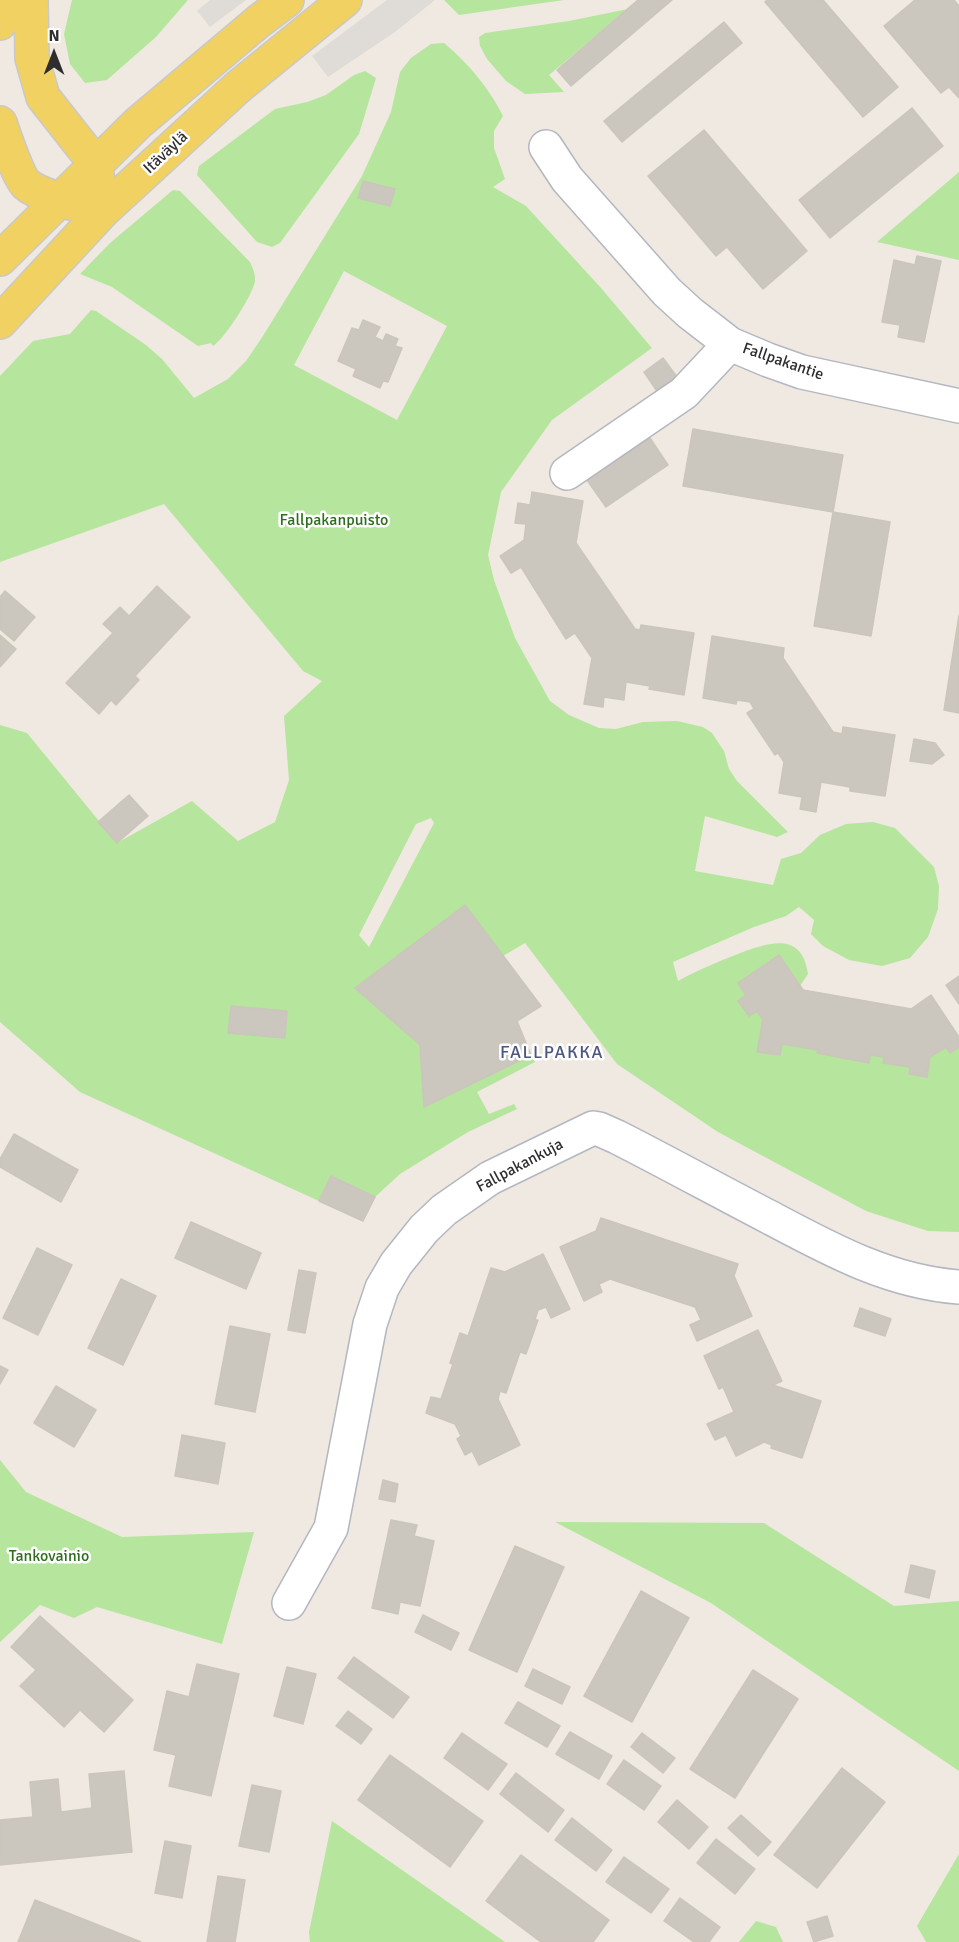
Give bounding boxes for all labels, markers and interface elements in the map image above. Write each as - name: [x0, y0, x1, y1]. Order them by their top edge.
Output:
- north arrow: [24, 24, 84, 84]
- text: N: [48, 26, 60, 46]
- street label: Itäväylä: [140, 128, 192, 178]
- street label: Fallpakantie: [740, 339, 826, 385]
- park label: Fallpakanpuisto: [280, 511, 388, 531]
- district label: FALLPAKKA: [500, 1042, 604, 1064]
- street label: Fallpakankuja: [473, 1135, 567, 1197]
- park label: Tankovainio: [9, 1547, 89, 1567]

